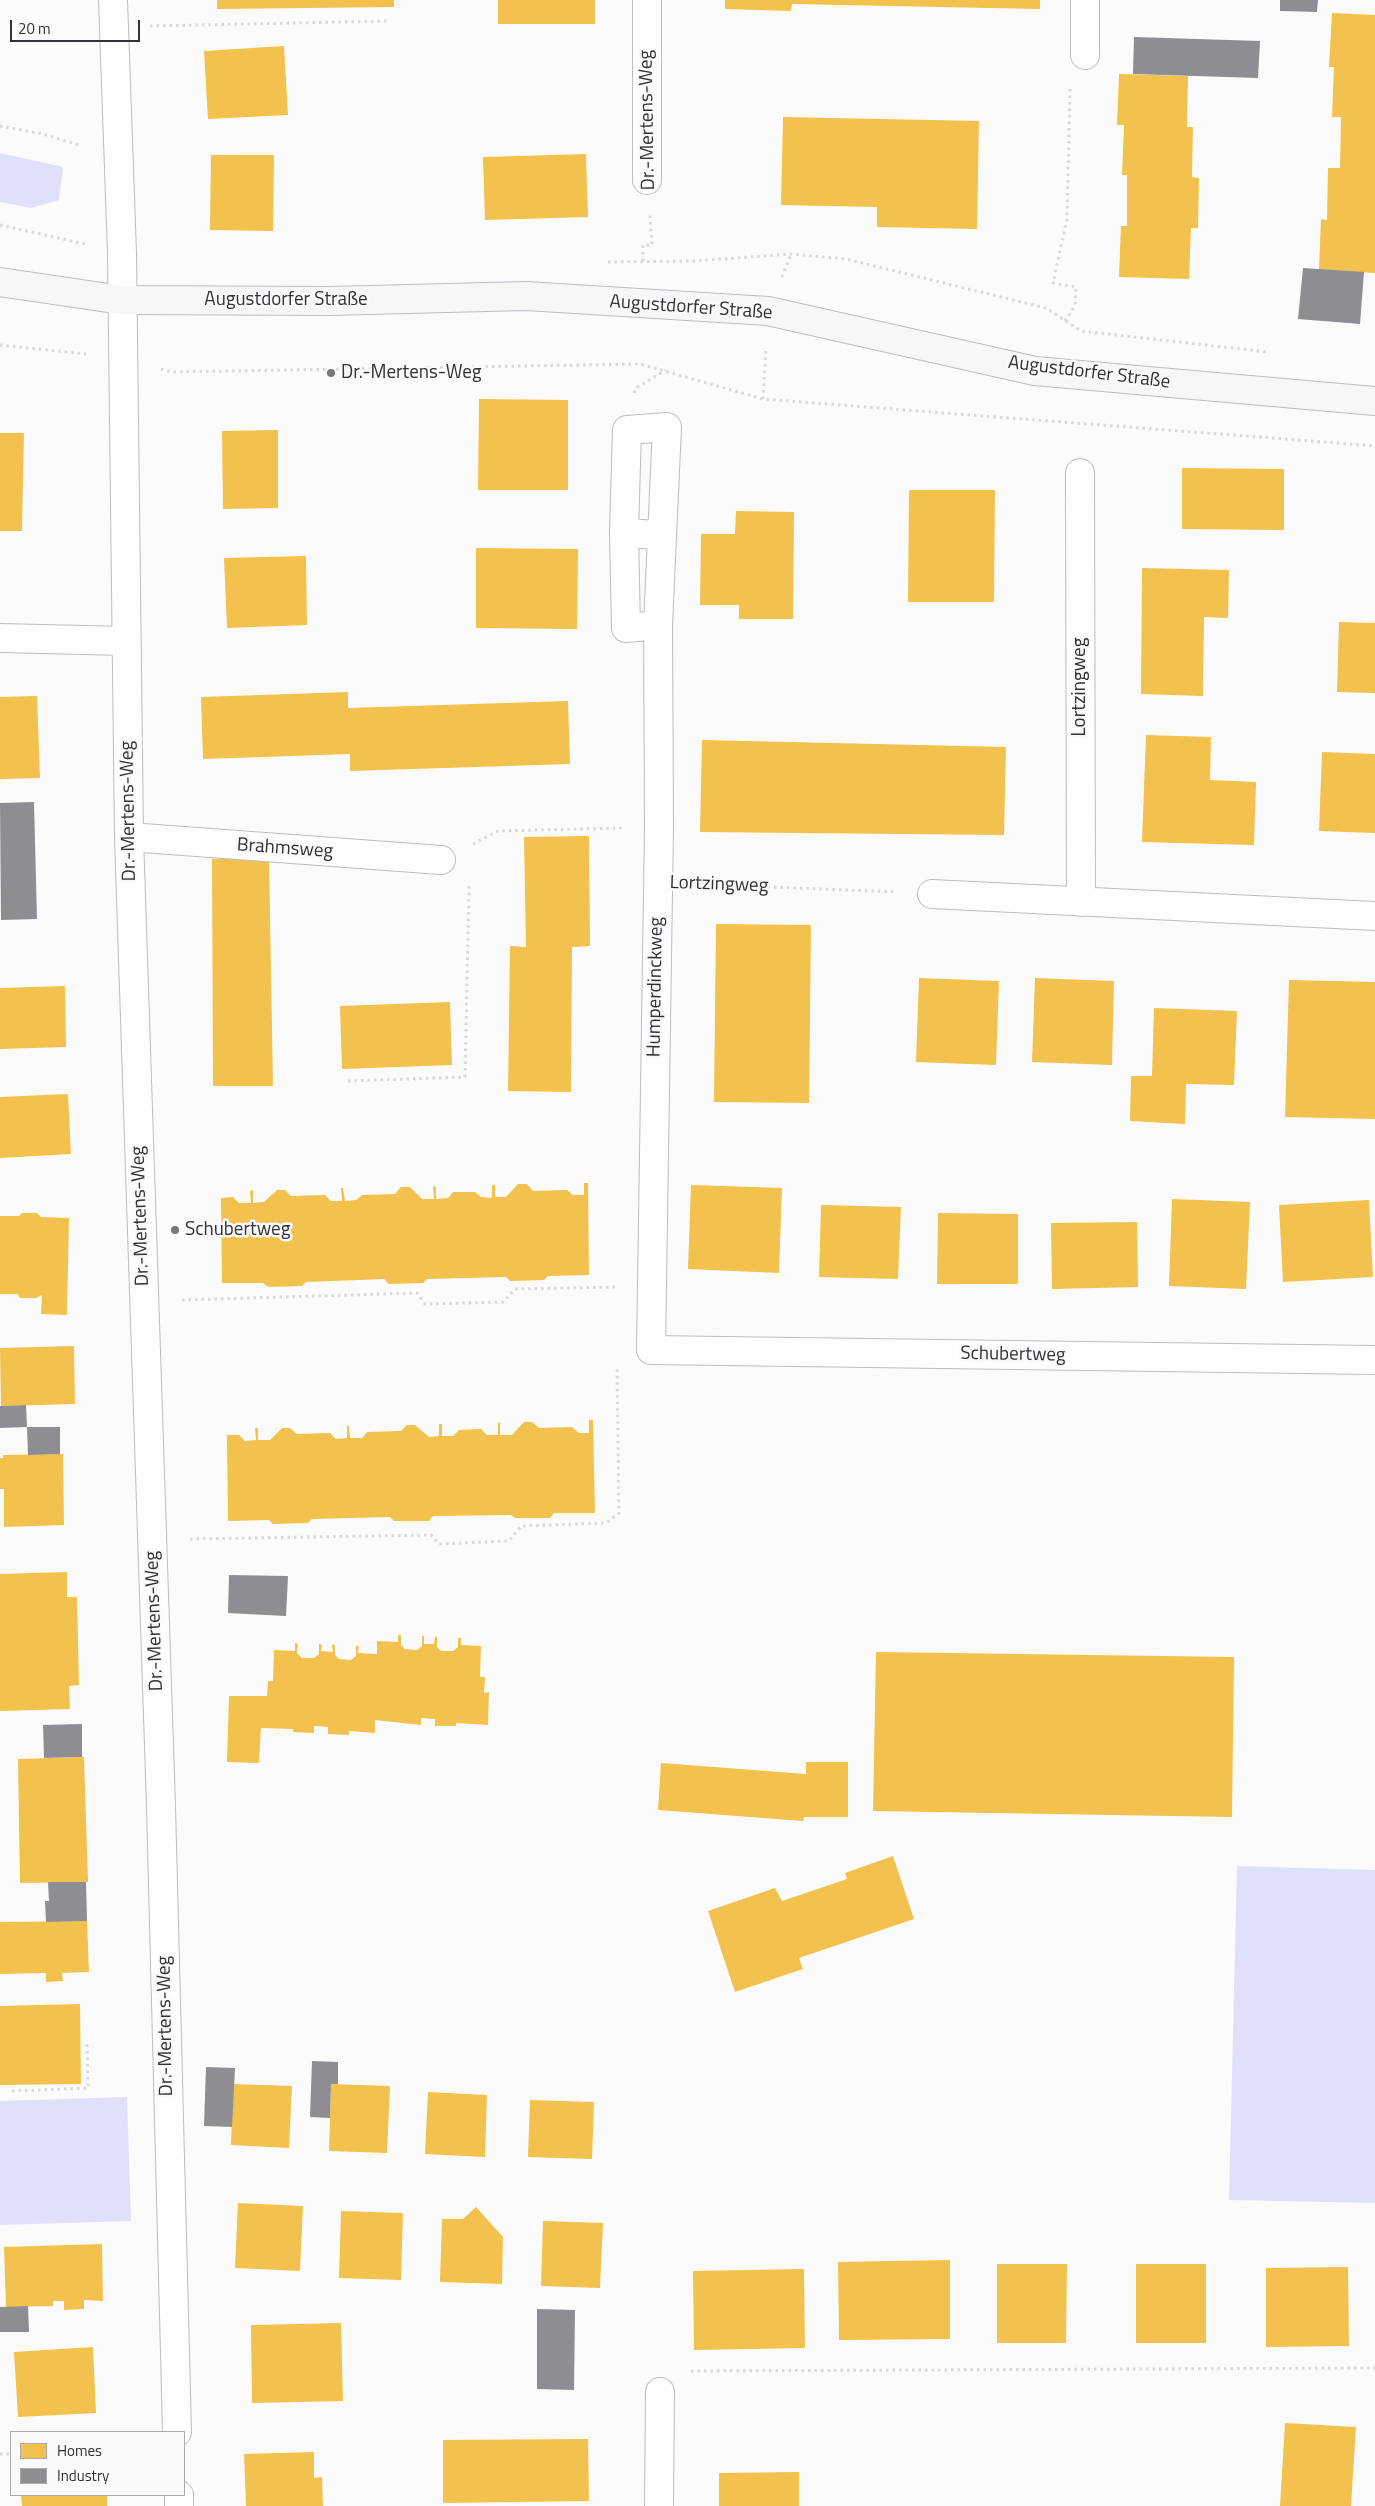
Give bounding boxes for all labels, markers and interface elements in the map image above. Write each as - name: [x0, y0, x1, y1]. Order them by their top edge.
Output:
- scale bar: [12, 10, 142, 42]
- text: 20 m: [18, 17, 51, 40]
- street label: Dr.-Mertens-Weg: [635, 50, 661, 190]
- street label: Augustdorfer Straße: [204, 289, 368, 311]
- street label: Augustdorfer Straße: [609, 291, 773, 325]
- street label: Augustdorfer Straße: [1007, 352, 1171, 394]
- place label: Dr.-Mertens-Weg: [341, 362, 481, 384]
- marker: Dr.-Mertens-Weg: [325, 367, 337, 379]
- street label: Lortzingweg: [1069, 638, 1091, 736]
- street label: Dr.-Mertens-Weg: [116, 741, 142, 881]
- street label: Brahmsweg: [236, 834, 334, 864]
- street label: Lortzingweg: [669, 872, 769, 898]
- street label: Humperdinckweg: [643, 917, 669, 1057]
- street label: Dr.-Mertens-Weg: [127, 1145, 155, 1287]
- place label: Schubertweg: [185, 1219, 290, 1241]
- marker: Schubertweg: [169, 1224, 181, 1236]
- street label: Schubertweg: [960, 1343, 1066, 1367]
- street label: Dr.-Mertens-Weg: [141, 1550, 169, 1692]
- street label: Dr.-Mertens-Weg: [153, 1956, 179, 2096]
- legend: [10, 2431, 185, 2496]
- text: Homes: [57, 2439, 102, 2462]
- text: Industry: [57, 2464, 109, 2487]

